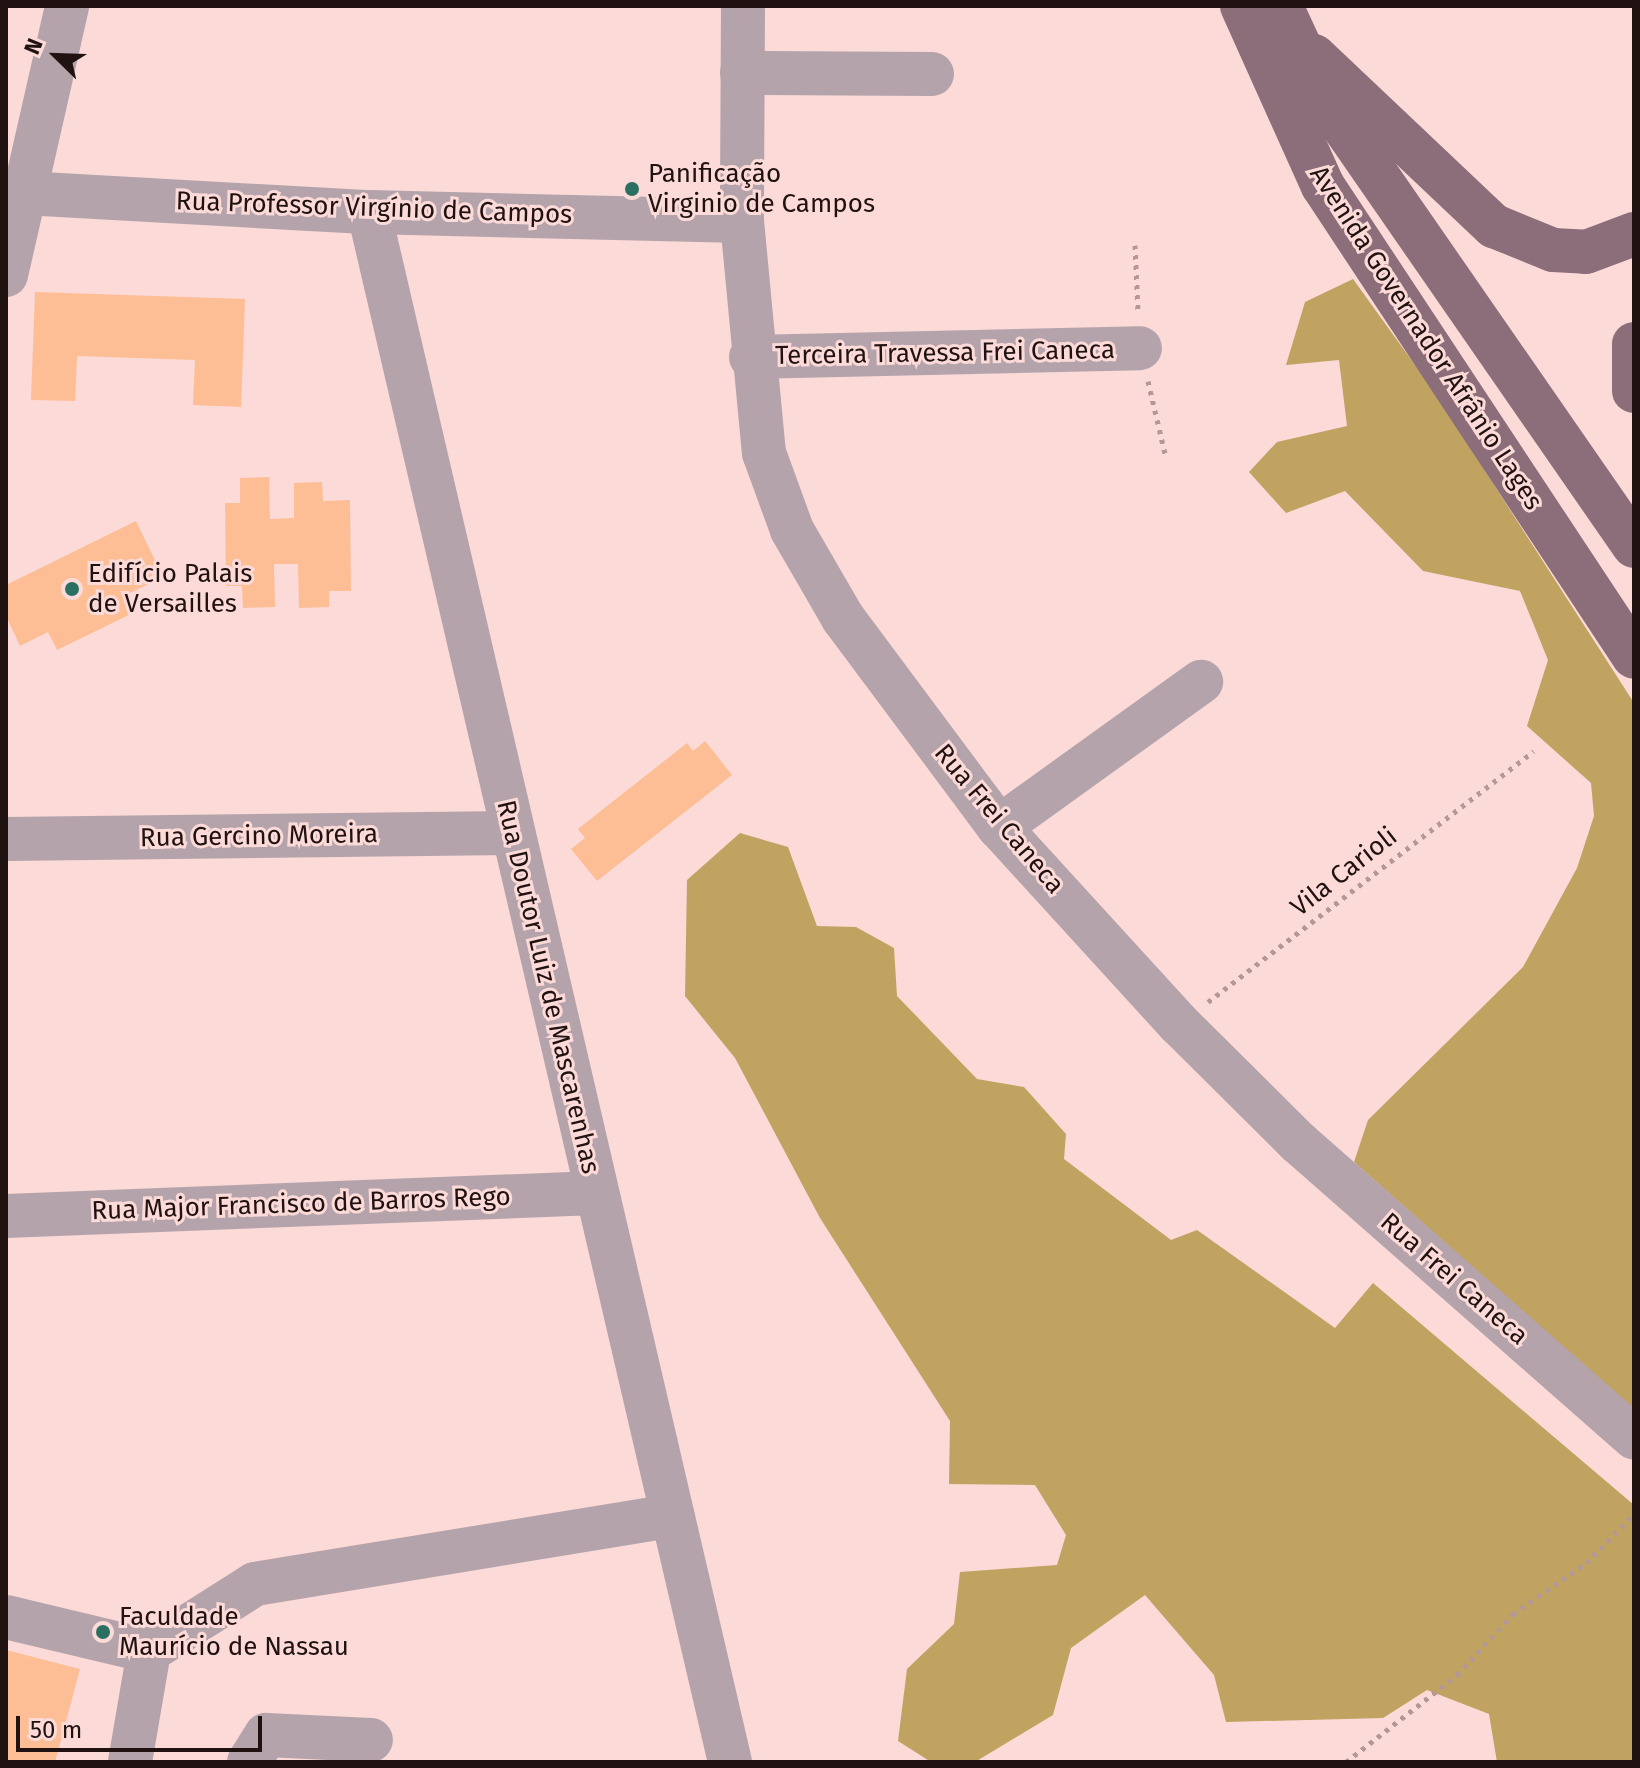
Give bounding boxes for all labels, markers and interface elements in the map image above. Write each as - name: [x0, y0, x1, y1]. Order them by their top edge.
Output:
- north arrow: [16, 16, 96, 96]
- text: N: [18, 34, 49, 58]
- place label: Panificação Virginio de Campos: [648, 158, 875, 220]
- street label: Avenida Governador Afrânio Lages: [1303, 160, 1549, 516]
- marker: Panificação Virginio de Campos: [623, 180, 641, 198]
- street label: Rua Professor Virgínio de Campos: [175, 185, 573, 231]
- street label: Terceira Travessa Frei Caneca: [775, 334, 1115, 372]
- place label: Edifício Palais de Versailles: [88, 558, 252, 620]
- marker: Edifício Palais de Versailles: [63, 580, 81, 598]
- street label: Rua Frei Caneca: [927, 738, 1071, 900]
- street label: Rua Doutor Luiz de Mascarenhas: [490, 797, 606, 1177]
- street label: Rua Gercino Moreira: [140, 818, 378, 854]
- street label: Vila Carioli: [1285, 821, 1403, 923]
- street label: Rua Major Francisco de Barros Rego: [91, 1181, 511, 1227]
- street label: Rua Frei Caneca: [1374, 1206, 1534, 1352]
- place label: Faculdade Maurício de Nassau: [119, 1601, 349, 1662]
- marker: Faculdade Maurício de Nassau: [94, 1623, 112, 1641]
- scale bar: [20, 1700, 266, 1750]
- text: 50 m: [30, 1716, 82, 1744]

